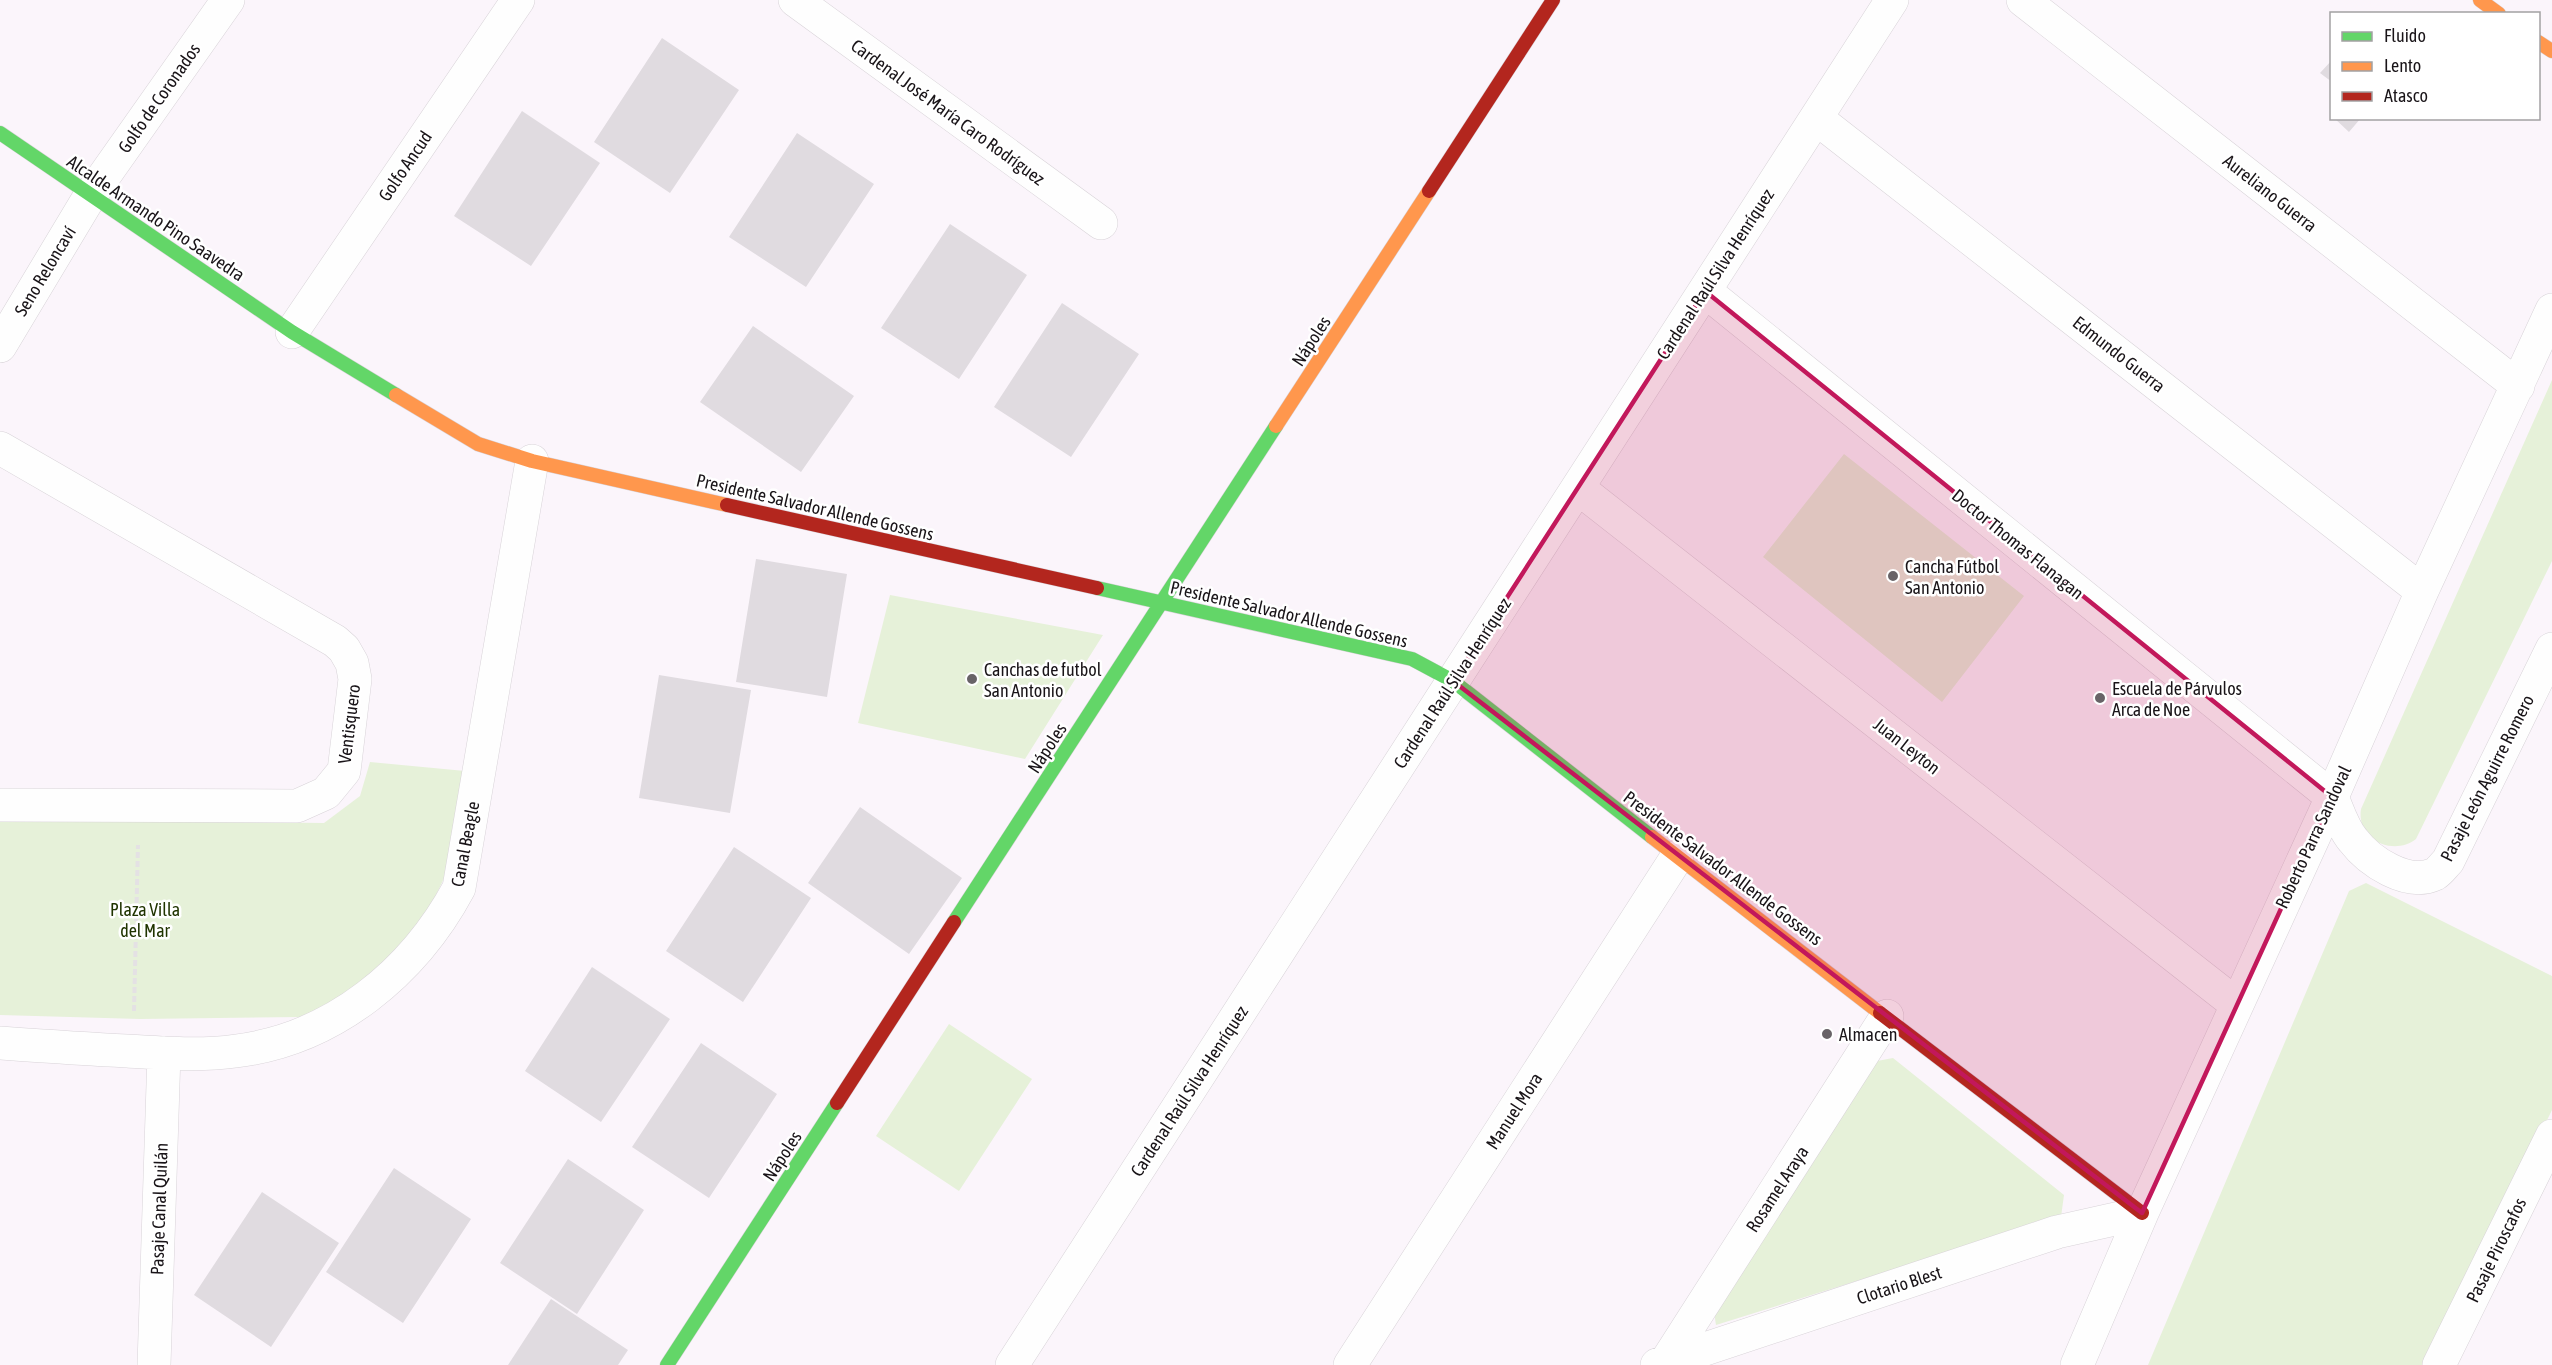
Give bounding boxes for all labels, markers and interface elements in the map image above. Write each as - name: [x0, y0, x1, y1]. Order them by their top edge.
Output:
- legend: [2330, 12, 2540, 120]
- text: Fluido: [2384, 25, 2426, 46]
- street label: Cardenal José María Caro Rodríguez: [847, 35, 1049, 190]
- street label: Golfo de Coronados: [114, 39, 204, 157]
- text: Lento: [2384, 55, 2421, 76]
- text: Atasco: [2384, 85, 2428, 106]
- street label: Golfo Ancud: [374, 127, 436, 205]
- street label: Aureliano Guerra: [2219, 150, 2321, 236]
- street label: Alcalde Armando Pino Saavedra: [63, 151, 249, 285]
- street label: Cardenal Raúl Silva Henríquez: [1652, 184, 1778, 363]
- street label: Seno Reloncaví: [10, 222, 80, 320]
- street label: Nápoles: [1287, 312, 1335, 370]
- street label: Edmundo Guerra: [2069, 312, 2169, 396]
- street label: Presidente Salvador Allende Gossens: [694, 469, 936, 545]
- street label: Doctor Thomas Flanagan: [1948, 484, 2088, 604]
- place label: Cancha Fútbol San Antonio: [1905, 556, 1999, 598]
- marker: Cancha Fútbol San Antonio: [1886, 569, 1900, 583]
- street label: Presidente Salvador Allende Gossens: [1168, 576, 1410, 652]
- street label: Cardenal Raúl Silva Henríquez: [1389, 593, 1515, 772]
- place label: Canchas de futbol San Antonio: [984, 659, 1102, 701]
- marker: Canchas de futbol San Antonio: [965, 672, 979, 686]
- place label: Escuela de Párvulos Arca de Noe: [2112, 678, 2242, 720]
- street label: Ventisquero: [334, 683, 364, 765]
- marker: Escuela de Párvulos Arca de Noe: [2093, 691, 2107, 705]
- street label: Pasaje León Aguirre Romero: [2436, 691, 2538, 865]
- street label: Juan Leyton: [1870, 714, 1944, 778]
- street label: Nápoles: [1023, 719, 1071, 777]
- street label: Roberto Parra Sandoval: [2271, 762, 2355, 912]
- street label: Presidente Salvador Allende Gossens: [1620, 786, 1826, 950]
- street label: Canal Beagle: [446, 800, 484, 888]
- park label: Plaza Villa del Mar: [110, 899, 180, 941]
- street label: Cardenal Raúl Silva Henríquez: [1126, 1001, 1252, 1180]
- place label: Almacen: [1839, 1024, 1897, 1045]
- marker: Almacen: [1820, 1027, 1834, 1041]
- street label: Manuel Mora: [1481, 1069, 1547, 1153]
- street label: Nápoles: [758, 1127, 806, 1185]
- street label: Pasaje Canal Quilán: [146, 1142, 172, 1276]
- street label: Rosamel Araya: [1741, 1142, 1813, 1236]
- street label: Pasaje Piroscafos: [2462, 1194, 2530, 1306]
- street label: Clotario Blest: [1854, 1261, 1944, 1309]

